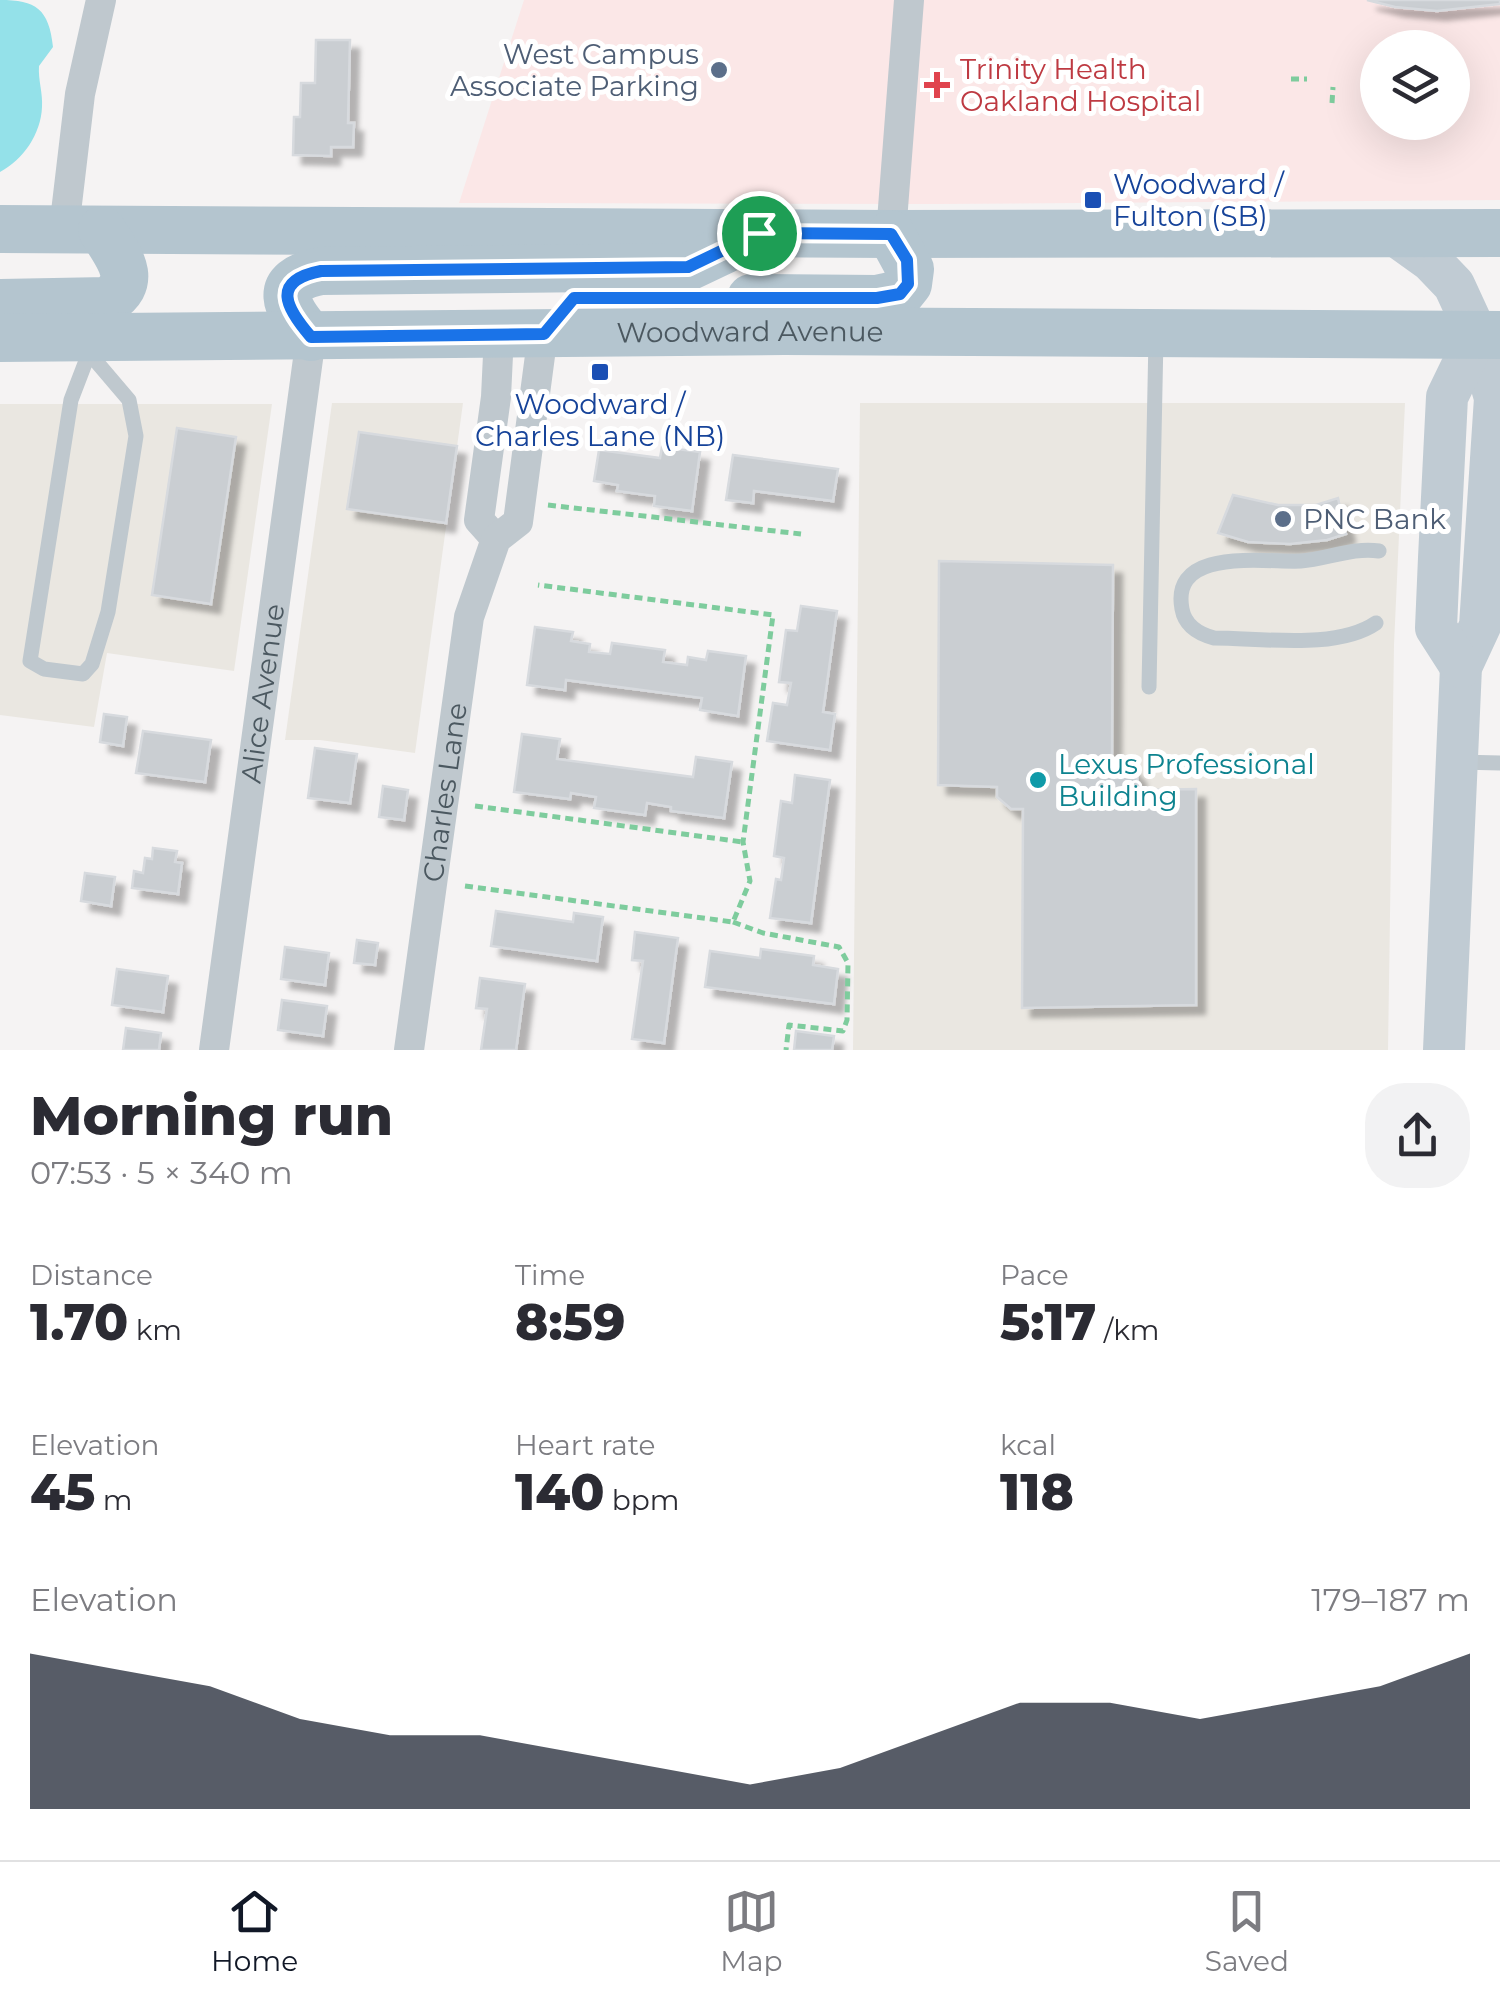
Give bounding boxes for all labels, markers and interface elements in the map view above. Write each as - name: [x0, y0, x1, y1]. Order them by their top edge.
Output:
- map controls: [1360, 30, 1470, 140]
- button: layers: [1360, 30, 1470, 140]
- place label: West Campus Associate Parking: [450, 37, 699, 103]
- place label: Trinity Health Oakland Hospital: [960, 52, 1201, 118]
- marker: West Campus Associate Parking: [708, 59, 730, 81]
- marker: Trinity Health Oakland Hospital: [924, 72, 950, 98]
- place label: Woodward / Fulton (SB): [1113, 167, 1285, 233]
- marker: Woodward / Fulton (SB): [1082, 189, 1104, 211]
- pin: [717, 191, 802, 276]
- icon: arrive: [732, 206, 787, 261]
- street label: Woodward Avenue: [616, 314, 884, 349]
- marker: Woodward / Charles Lane (NB): [589, 361, 611, 383]
- place label: Woodward / Charles Lane (NB): [475, 387, 725, 453]
- place label: PNC Bank: [1303, 502, 1446, 536]
- marker: PNC Bank: [1272, 508, 1294, 530]
- street label: Alice Avenue: [234, 601, 292, 785]
- street label: Charles Lane: [415, 701, 474, 884]
- place label: Lexus Professional Building: [1058, 747, 1315, 813]
- marker: Lexus Professional Building: [1027, 769, 1049, 791]
- text: Morning run: [30, 1082, 393, 1149]
- button: share: [1365, 1083, 1470, 1188]
- text: 07:53 · 5 × 340 m: [30, 1153, 293, 1192]
- text: Distance: [30, 1258, 153, 1292]
- text: Time: [515, 1258, 585, 1292]
- text: Pace: [1000, 1258, 1069, 1292]
- text: 1.70: [30, 1292, 128, 1353]
- text: 8:59: [515, 1292, 625, 1353]
- text: 5:17: [1000, 1292, 1096, 1353]
- text: km: [128, 1313, 182, 1347]
- text: /km: [1096, 1313, 1159, 1347]
- text: Elevation: [30, 1428, 159, 1462]
- text: Heart rate: [515, 1428, 656, 1462]
- text: kcal: [1000, 1428, 1056, 1462]
- text: 45: [30, 1462, 95, 1523]
- text: 140: [515, 1462, 605, 1523]
- text: 118: [1000, 1462, 1074, 1523]
- text: m: [95, 1483, 132, 1517]
- text: bpm: [605, 1483, 680, 1517]
- text: Elevation: [30, 1580, 178, 1619]
- text: 179–187 m: [1311, 1580, 1470, 1619]
- tab: Home: [211, 1884, 298, 1978]
- tab: Map: [720, 1884, 783, 1978]
- tab: Saved: [1205, 1884, 1289, 1978]

